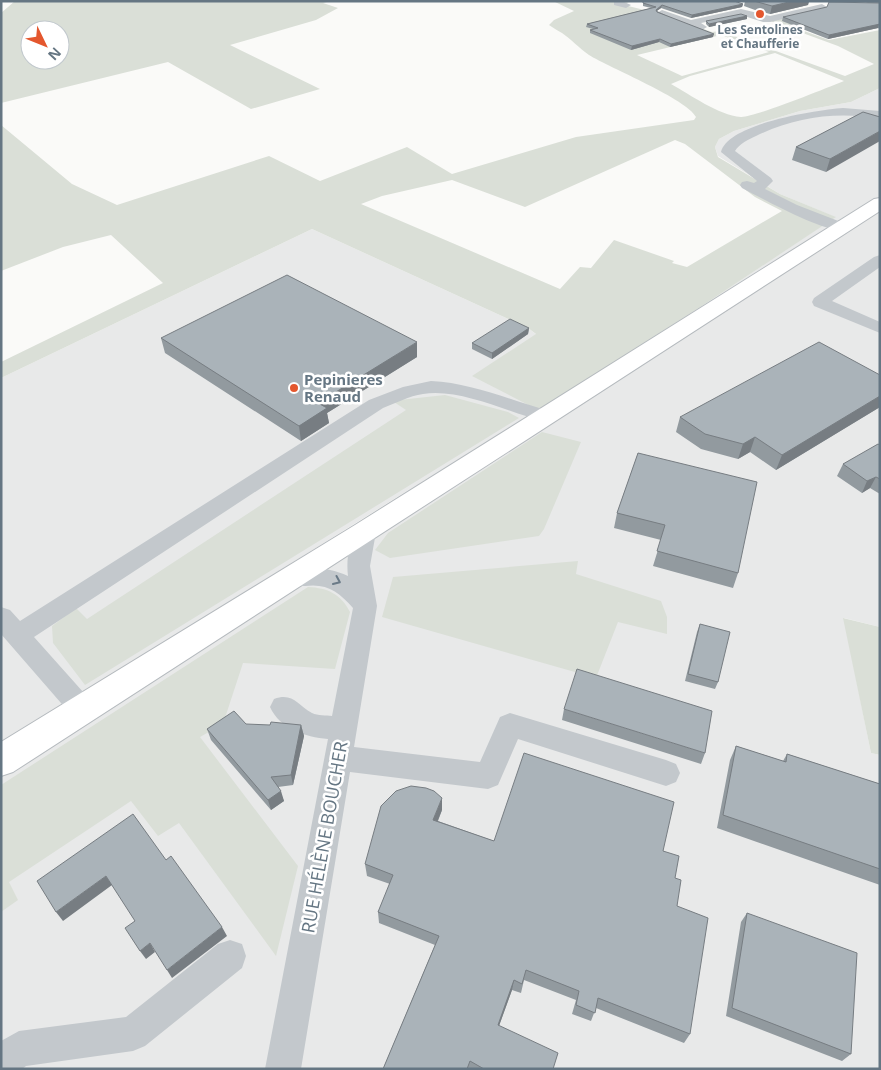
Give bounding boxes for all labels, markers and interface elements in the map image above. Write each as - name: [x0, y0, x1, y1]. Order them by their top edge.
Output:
- marker: Les Sentolines et Chaufferie: [754, 8, 766, 20]
- north arrow: [20, 20, 70, 70]
- place label: Les Sentolines et Chaufferie: [717, 21, 803, 52]
- text: N: [44, 44, 66, 65]
- place label: Pepinieres Renaud: [304, 369, 383, 406]
- marker: Pepinieres Renaud: [288, 382, 300, 394]
- one-way arrow: [332, 574, 341, 585]
- street label: RUE HÉLÈNE BOUCHER: [295, 739, 353, 935]

